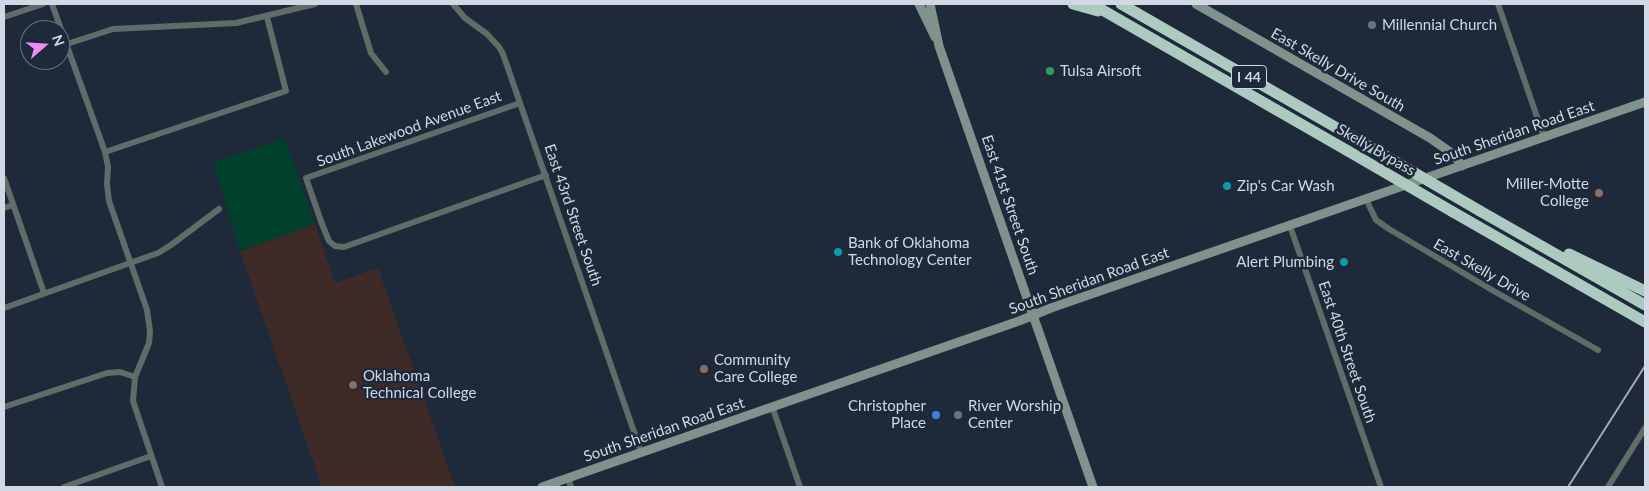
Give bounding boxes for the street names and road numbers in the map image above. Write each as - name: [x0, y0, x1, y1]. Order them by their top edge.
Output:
- street label: East Skelly Drive South: [1268, 24, 1408, 116]
- road number: I 44: [1232, 66, 1266, 88]
- street label: South Lakewood Avenue East: [314, 87, 504, 171]
- street label: South Sheridan Road East: [1431, 97, 1597, 169]
- street label: Skelly Bypass: [1333, 120, 1419, 180]
- street label: East 41st Street South: [978, 133, 1042, 277]
- street label: East 43rd Street South: [540, 142, 606, 288]
- street label: East Skelly Drive: [1430, 235, 1534, 305]
- street label: South Sheridan Road East: [1007, 244, 1171, 318]
- street label: East 40th Street South: [1314, 279, 1380, 425]
- street label: South Sheridan Road East: [581, 394, 747, 466]

